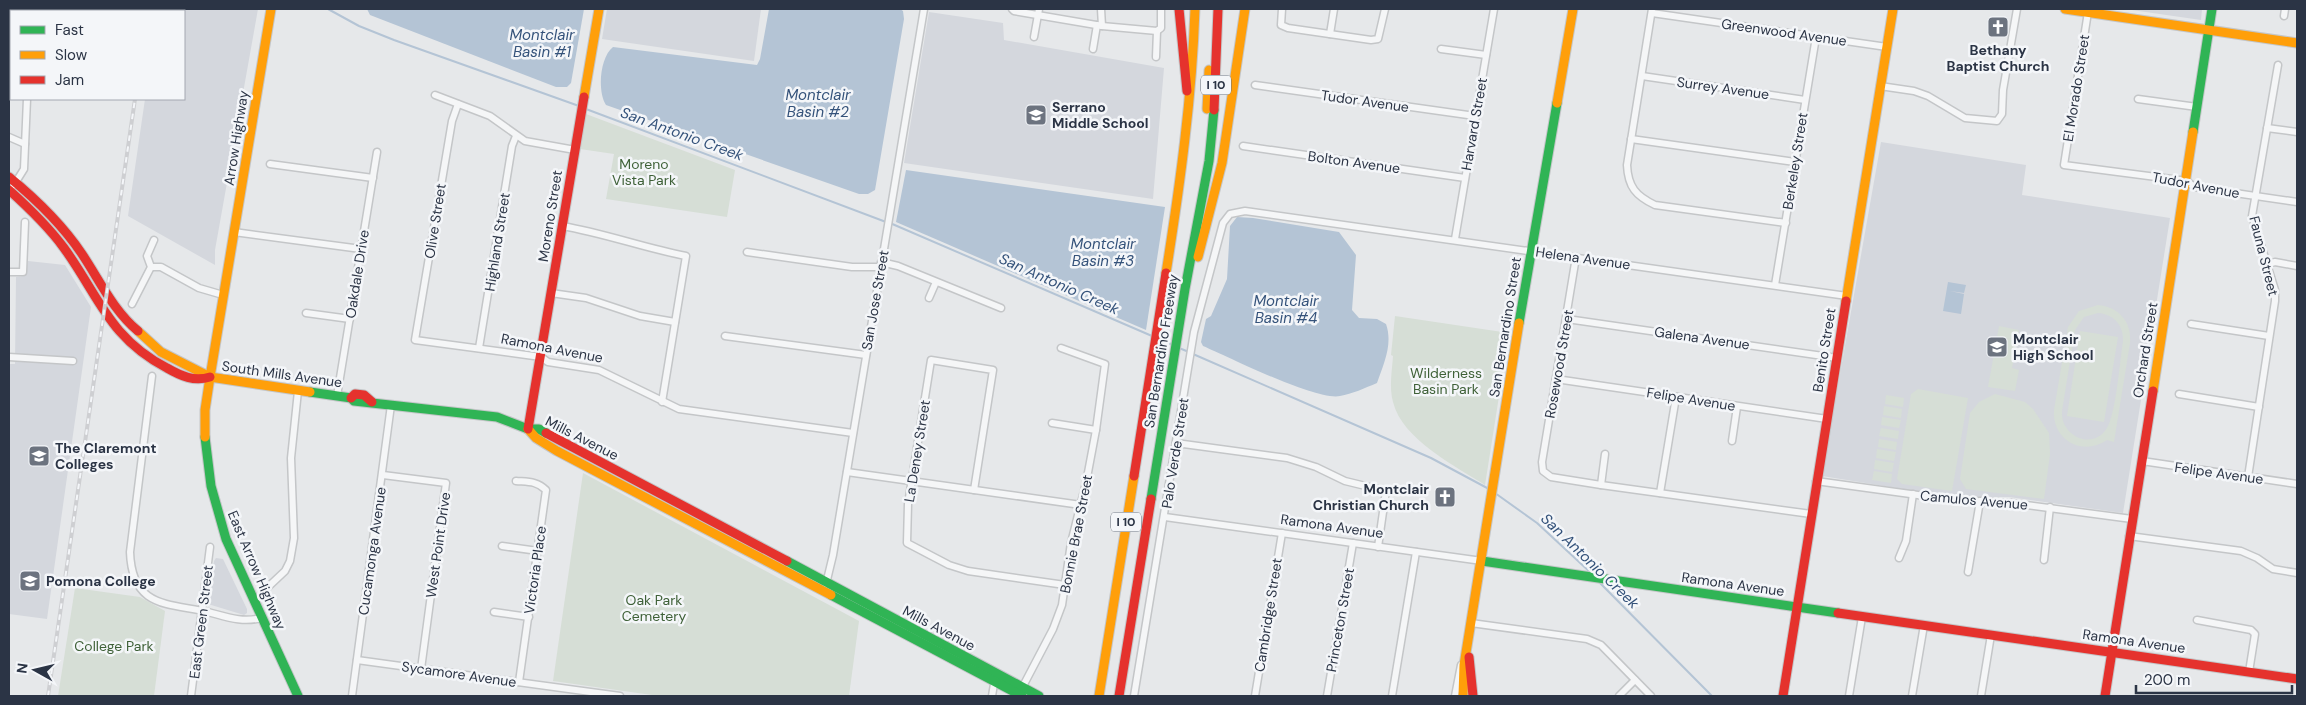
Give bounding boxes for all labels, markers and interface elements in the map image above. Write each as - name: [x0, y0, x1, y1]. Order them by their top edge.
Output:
- legend: [10, 10, 185, 100]
- street label: Greenwood Avenue: [1720, 14, 1848, 50]
- church icon: Bethany Baptist Church: [1986, 15, 2010, 39]
- text: Fast: [55, 20, 84, 40]
- water label: Montclair Basin #1: [509, 25, 575, 62]
- street label: El Morado Street: [2059, 33, 2093, 143]
- place label: Bethany Baptist Church: [1947, 41, 2049, 75]
- text: Slow: [55, 45, 88, 65]
- text: Jam: [55, 70, 84, 90]
- street label: Surrey Avenue: [1676, 73, 1770, 103]
- road number: I 10: [1201, 76, 1231, 94]
- street label: Harvard Street: [1457, 76, 1491, 172]
- water label: Montclair Basin #2: [785, 85, 851, 122]
- street label: Tudor Avenue: [1320, 86, 1410, 116]
- street label: Arrow Highway: [220, 89, 252, 187]
- place label: Serrano Middle School: [1052, 98, 1148, 132]
- water label: San Antonio Creek: [618, 102, 746, 166]
- school or university icon: Serrano Middle School: [1024, 103, 1048, 127]
- street label: Berkeley Street: [1778, 111, 1812, 211]
- street label: Bolton Avenue: [1307, 147, 1401, 177]
- park label: Moreno Vista Park: [612, 155, 676, 189]
- street label: Tudor Avenue: [2151, 168, 2241, 202]
- street label: Moreno Street: [534, 169, 566, 263]
- street label: Olive Street: [420, 182, 450, 260]
- street label: Highland Street: [480, 191, 514, 293]
- street label: Fauna Street: [2245, 214, 2283, 298]
- street label: Oakdale Drive: [341, 228, 373, 320]
- water label: Montclair Basin #3: [1070, 234, 1136, 271]
- street label: Helena Avenue: [1534, 242, 1632, 274]
- street label: San Jose Street: [857, 249, 893, 351]
- water label: San Antonio Creek: [996, 249, 1122, 320]
- street label: San Bernardino Street: [1485, 256, 1525, 398]
- street label: San Bernardino Freeway: [1140, 273, 1182, 429]
- water label: Montclair Basin #4: [1253, 291, 1319, 328]
- street label: Orchard Street: [2129, 301, 2161, 399]
- street label: Benito Street: [1808, 307, 1840, 393]
- street label: Rosewood Street: [1541, 308, 1577, 420]
- street label: Galena Avenue: [1653, 322, 1751, 354]
- street label: Ramona Avenue: [499, 329, 605, 367]
- place label: Montclair High School: [2013, 330, 2094, 364]
- school or university icon: Montclair High School: [1985, 335, 2009, 359]
- street label: South Mills Avenue: [221, 357, 343, 391]
- park label: Wilderness Basin Park: [1410, 364, 1482, 398]
- street label: Felipe Avenue: [1645, 383, 1737, 415]
- street label: Palo Verde Street: [1157, 396, 1193, 510]
- street label: La Deney Street: [900, 399, 934, 503]
- street label: Mills Avenue: [542, 412, 622, 464]
- place label: The Claremont Colleges: [55, 439, 156, 473]
- school or university icon: The Claremont Colleges: [27, 444, 51, 468]
- street label: Felipe Avenue: [2173, 458, 2265, 488]
- street label: Bonnie Brae Street: [1056, 473, 1096, 595]
- place label: Montclair Christian Church: [1313, 480, 1429, 514]
- church icon: Montclair Christian Church: [1433, 485, 1457, 509]
- street label: Cucamonga Avenue: [354, 486, 390, 616]
- street label: Camulos Avenue: [1919, 486, 2029, 514]
- street label: West Point Drive: [422, 491, 454, 599]
- street label: East Arrow Highway: [224, 508, 290, 632]
- water label: San Antonio Creek: [1537, 509, 1644, 613]
- street label: Ramona Avenue: [1280, 510, 1385, 542]
- road number: I 10: [1111, 512, 1141, 532]
- street label: Victoria Place: [520, 525, 550, 615]
- street label: Cambridge Street: [1250, 557, 1286, 673]
- street label: East Green Street: [185, 564, 217, 680]
- street label: Princeton Street: [1322, 567, 1358, 673]
- street label: Ramona Avenue: [1681, 568, 1786, 600]
- school or university icon: Pomona College: [18, 569, 42, 593]
- place label: Pomona College: [46, 572, 156, 590]
- park label: Oak Park Cemetery: [622, 591, 686, 625]
- street label: Mills Avenue: [900, 601, 978, 655]
- street label: Ramona Avenue: [2082, 625, 2187, 657]
- park label: College Park: [74, 637, 154, 655]
- north arrow: [10, 645, 60, 695]
- street label: Sycamore Avenue: [400, 657, 518, 691]
- text: N: [13, 662, 32, 675]
- scale bar: [2136, 662, 2292, 694]
- text: 200 m: [2144, 670, 2190, 690]

